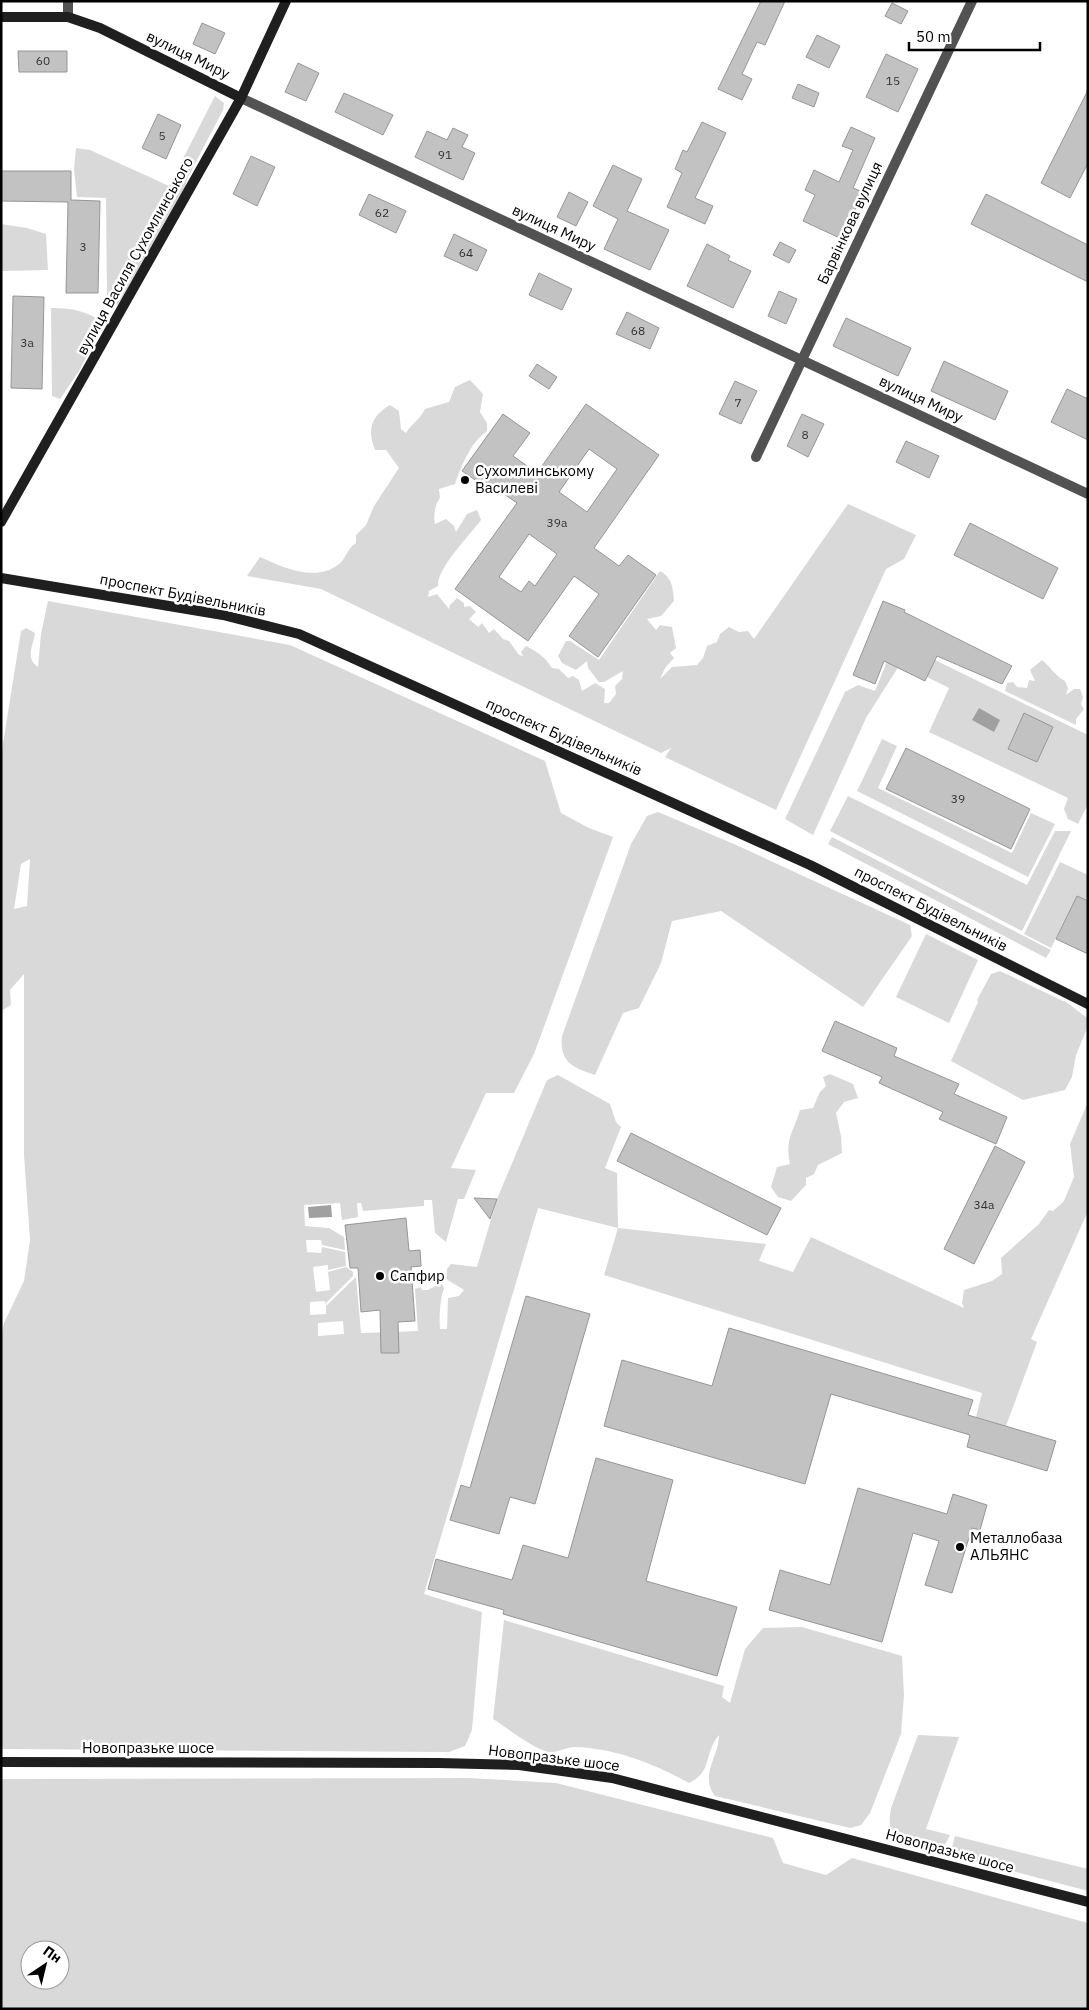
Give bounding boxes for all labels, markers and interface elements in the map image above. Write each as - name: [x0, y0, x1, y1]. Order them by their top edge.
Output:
- scale bar: [909, 20, 1040, 52]
- street label: вулиця Миру: [143, 26, 234, 83]
- text: 50 m: [916, 27, 951, 46]
- house number: 60: [36, 53, 50, 68]
- house number: 15: [886, 73, 900, 88]
- house number: 5: [158, 128, 166, 143]
- house number: 91: [438, 147, 452, 162]
- street label: вулиця Василя Сухомлинського: [72, 154, 197, 358]
- street label: Барвінкова вулиця: [813, 158, 886, 287]
- street label: вулиця Миру: [509, 200, 600, 255]
- house number: 62: [375, 205, 389, 220]
- house number: 3: [79, 239, 87, 254]
- house number: 64: [459, 245, 473, 260]
- house number: 68: [631, 323, 645, 338]
- house number: 3а: [20, 335, 34, 350]
- street label: вулиця Миру: [876, 371, 967, 426]
- house number: 7: [734, 395, 742, 410]
- house number: 8: [801, 427, 809, 442]
- place label: Сухомлинському Василеві: [475, 461, 594, 497]
- marker: Сухомлинському Василеві: [459, 474, 471, 486]
- house number: 39а: [547, 515, 568, 530]
- street label: проспект Будівельників: [98, 569, 268, 620]
- street label: проспект Будівельників: [483, 693, 645, 780]
- house number: 39: [951, 791, 965, 806]
- street label: проспект Будівельників: [852, 862, 1011, 955]
- house number: 34а: [974, 1197, 995, 1212]
- place label: Сапфир: [390, 1266, 445, 1285]
- marker: Сапфир: [374, 1270, 386, 1282]
- place label: Металлобаза АЛЬЯНС: [970, 1528, 1063, 1564]
- marker: Металлобаза АЛЬЯНС: [954, 1541, 966, 1553]
- street label: Новопразьке шосе: [82, 1738, 214, 1757]
- street label: Новопразьке шосе: [487, 1740, 621, 1775]
- street label: Новопразьке шосе: [884, 1824, 1016, 1877]
- north arrow: [20, 1940, 70, 1990]
- text: Пн: [40, 1942, 65, 1967]

